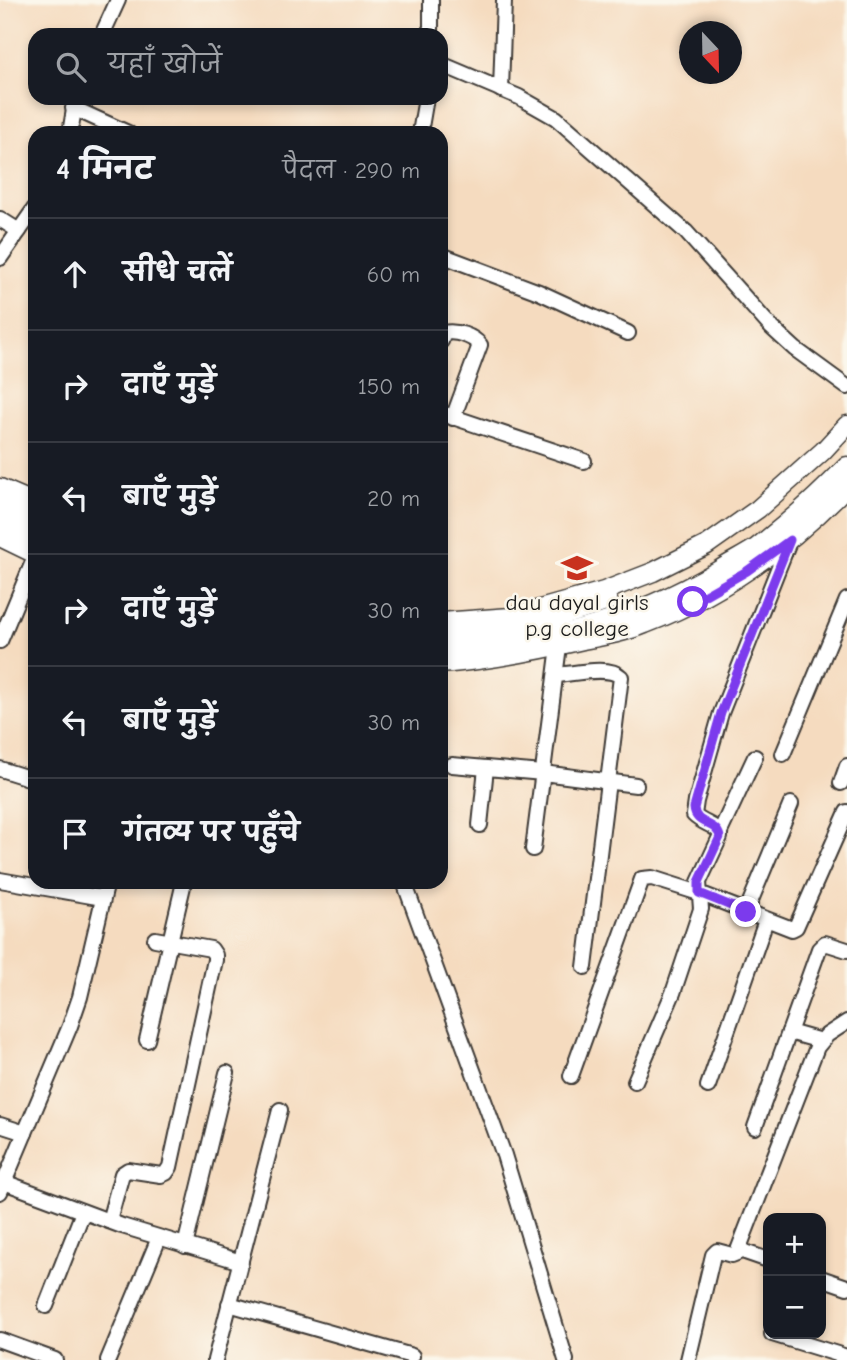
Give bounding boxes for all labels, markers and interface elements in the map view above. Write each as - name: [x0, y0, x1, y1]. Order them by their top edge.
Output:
- north arrow: [679, 21, 742, 84]
- search box: [28, 28, 448, 105]
- icon: search: [52, 48, 90, 86]
- text: यहाँ खोजें: [108, 50, 222, 80]
- text: 4 मिनट: [56, 152, 154, 187]
- text: पैदल · 290 m: [282, 157, 420, 184]
- icon: ahead: [56, 255, 94, 293]
- text: सीधे चलें: [123, 258, 232, 288]
- text: 60 m: [367, 261, 420, 288]
- icon: right: [56, 367, 94, 405]
- text: दाएँ मुड़ें: [123, 370, 216, 400]
- text: 150 m: [358, 373, 420, 400]
- icon: left: [56, 479, 94, 517]
- text: बाएँ मुड़ें: [123, 482, 217, 512]
- text: 20 m: [367, 485, 420, 512]
- school or university icon: dau dayal girls p.g college: [560, 551, 594, 585]
- route start: [677, 586, 708, 617]
- place label: dau dayal girls p.g college: [505, 589, 649, 642]
- icon: right: [56, 591, 94, 629]
- text: दाएँ मुड़ें: [123, 594, 216, 624]
- text: 30 m: [368, 597, 420, 624]
- icon: left: [56, 703, 94, 741]
- text: बाएँ मुड़ें: [123, 706, 217, 736]
- text: 30 m: [368, 709, 420, 736]
- icon: arrive: [56, 815, 94, 853]
- text: गंतव्य पर पहुँचे: [123, 818, 300, 848]
- route end: [730, 896, 761, 927]
- map controls: [763, 1213, 826, 1339]
- button: +: [763, 1213, 826, 1276]
- button: −: [763, 1276, 826, 1339]

